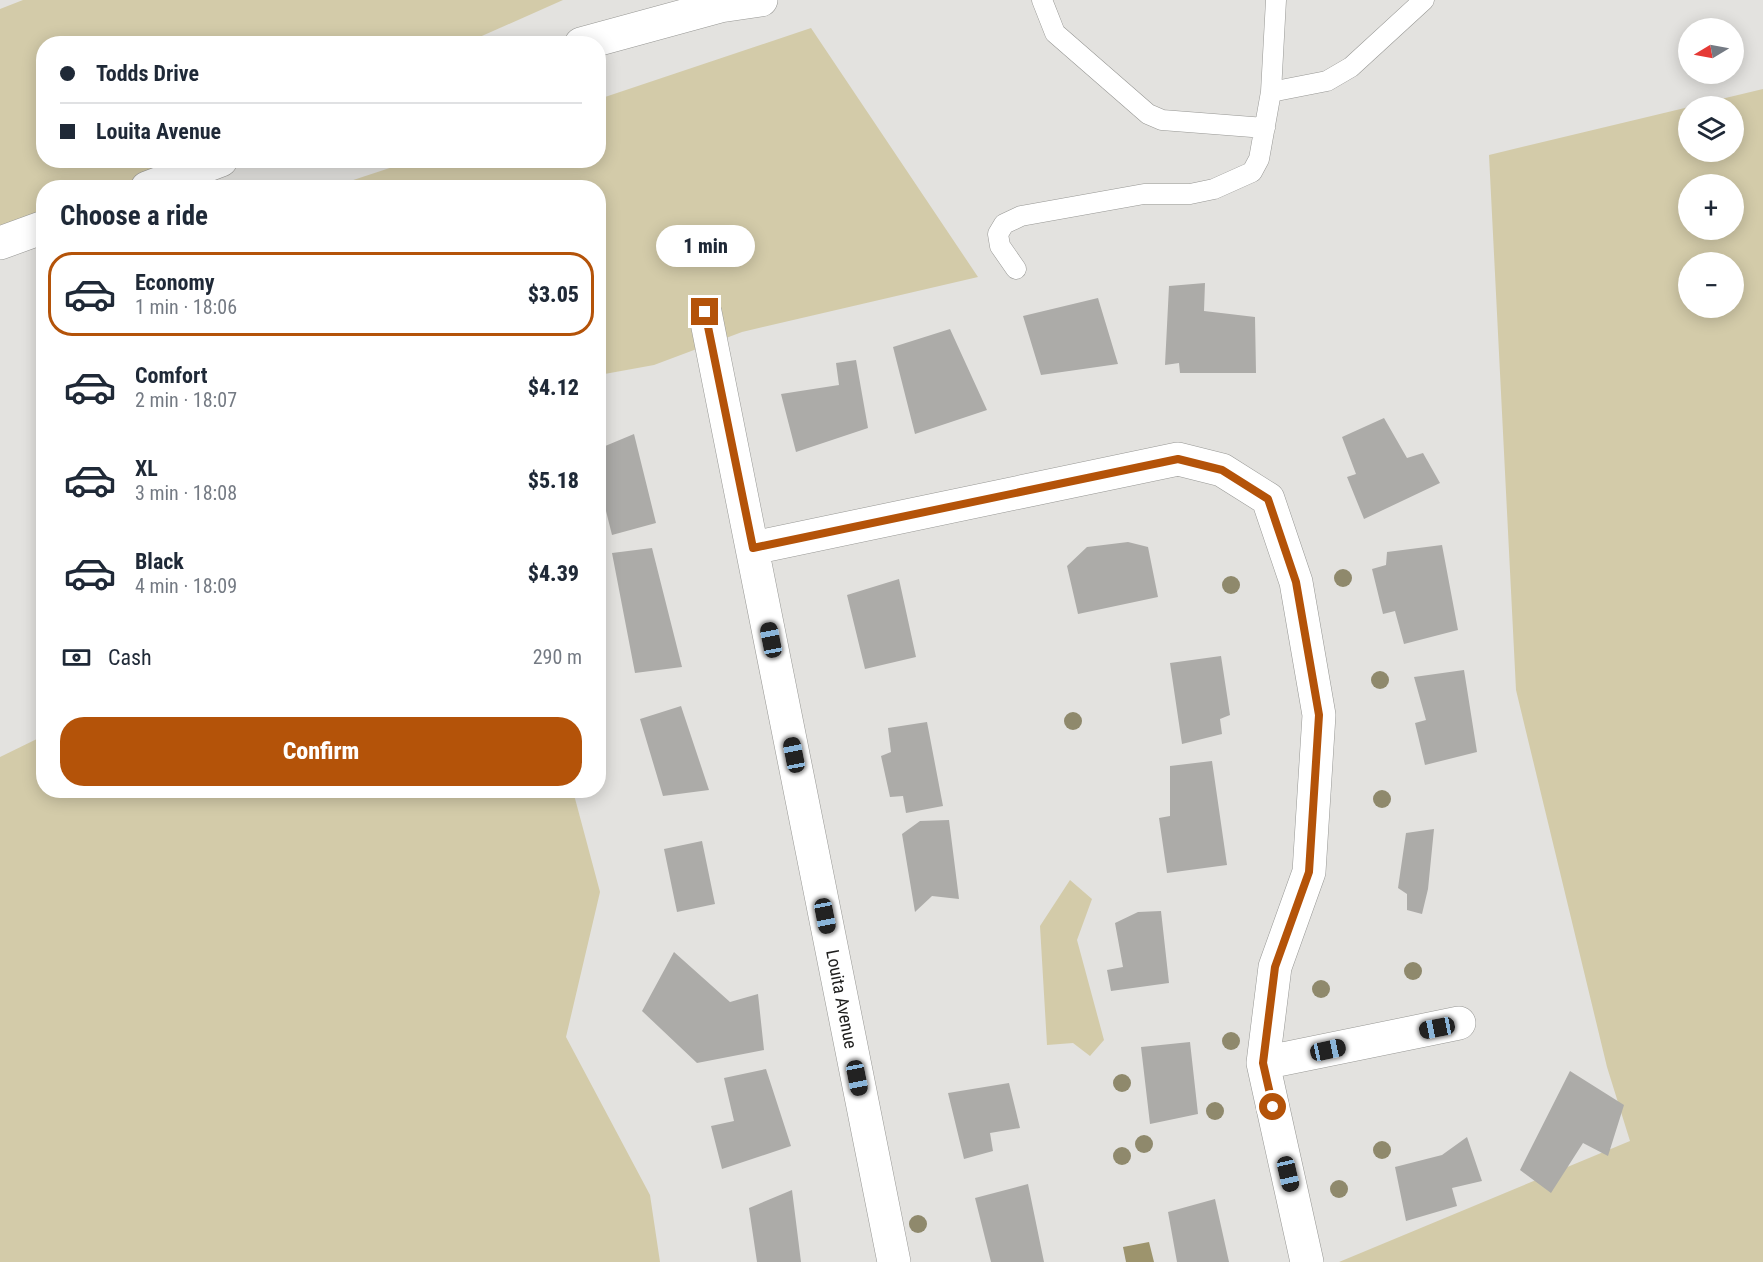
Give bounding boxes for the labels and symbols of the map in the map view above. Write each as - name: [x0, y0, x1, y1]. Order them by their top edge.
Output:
- north arrow: [1678, 18, 1744, 84]
- callout: 1 min: [656, 225, 754, 267]
- route end: [691, 298, 718, 325]
- car: [759, 621, 783, 659]
- car: [782, 736, 806, 774]
- car: [813, 897, 837, 935]
- street label: Louita Avenue: [822, 948, 862, 1050]
- car: [1418, 1016, 1456, 1040]
- car: [1309, 1037, 1347, 1063]
- car: [845, 1059, 869, 1097]
- route start: [1259, 1093, 1286, 1120]
- car: [1275, 1154, 1301, 1194]

